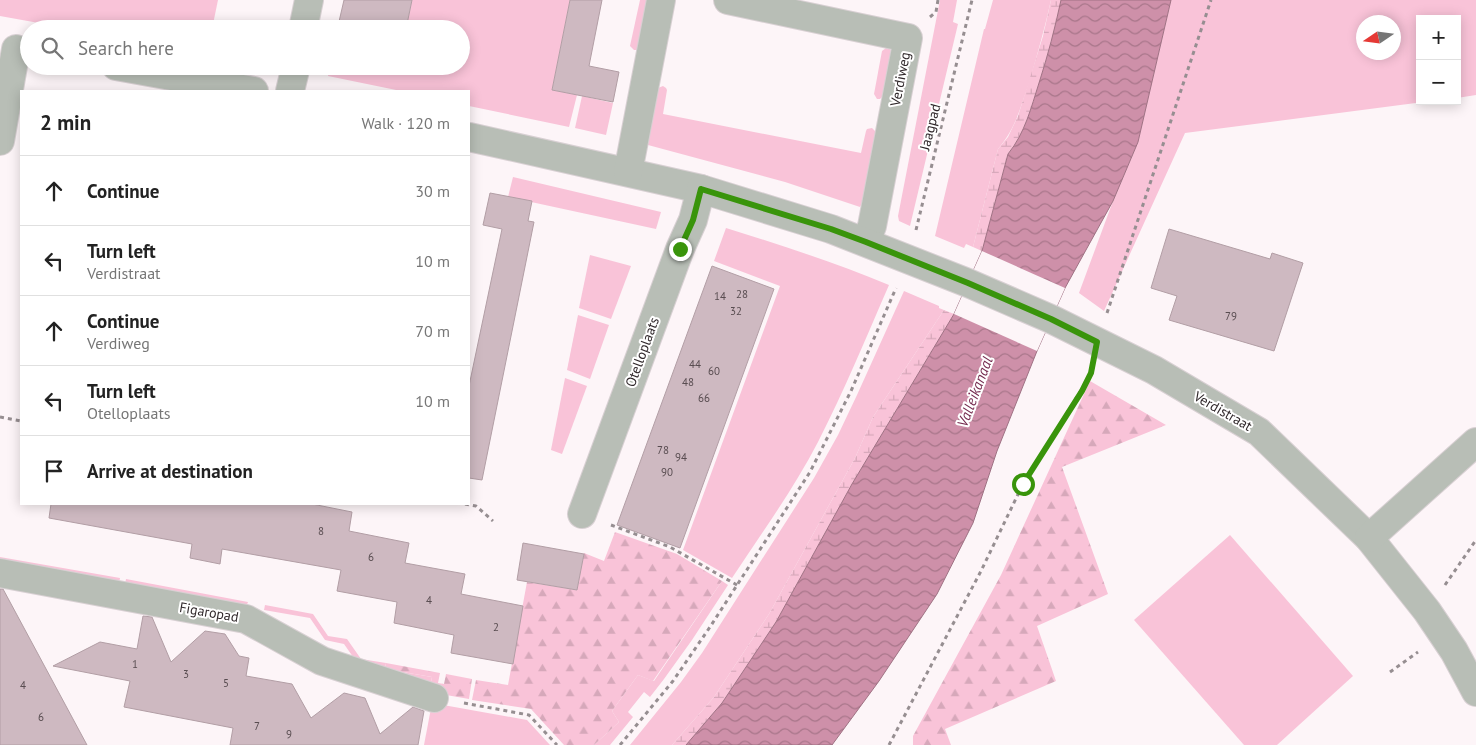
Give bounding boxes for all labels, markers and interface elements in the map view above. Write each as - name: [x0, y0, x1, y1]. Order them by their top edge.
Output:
- north arrow: [1356, 15, 1401, 60]
- map controls: [1416, 15, 1461, 105]
- button: +: [1416, 15, 1461, 60]
- search box: [20, 20, 470, 75]
- icon: search: [38, 34, 66, 62]
- text: Search here: [78, 36, 174, 60]
- street label: Verdiweg: [886, 50, 914, 109]
- button: −: [1416, 60, 1461, 105]
- street label: Jaagpad: [915, 102, 944, 153]
- text: 2 min: [40, 109, 91, 136]
- text: Walk · 120 m: [361, 113, 450, 133]
- icon: ahead: [40, 177, 68, 205]
- text: Continue: [87, 179, 159, 203]
- text: 30 m: [415, 181, 450, 201]
- route end: [669, 238, 692, 261]
- text: Turn left: [87, 239, 156, 263]
- icon: left: [40, 247, 68, 275]
- text: 10 m: [415, 251, 450, 271]
- text: Verdistraat: [87, 263, 161, 283]
- house number: 28: [736, 287, 748, 301]
- house number: 14: [714, 289, 726, 303]
- house number: 32: [730, 304, 742, 318]
- text: Continue: [87, 309, 159, 333]
- house number: 79: [1225, 309, 1237, 323]
- street label: Otelloplaats: [621, 314, 663, 389]
- icon: ahead: [40, 317, 68, 345]
- text: 70 m: [415, 321, 450, 341]
- text: Verdiweg: [87, 333, 150, 353]
- water label: Valleikanaal: [952, 354, 997, 430]
- house number: 44: [689, 357, 701, 371]
- house number: 60: [708, 364, 720, 378]
- house number: 48: [682, 375, 694, 389]
- text: Turn left: [87, 379, 156, 403]
- icon: left: [40, 387, 68, 415]
- street label: Verdistraat: [1190, 387, 1256, 435]
- text: 10 m: [415, 391, 450, 411]
- house number: 66: [698, 391, 710, 405]
- text: Otelloplaats: [87, 403, 171, 423]
- house number: 78: [657, 443, 669, 457]
- house number: 94: [675, 450, 687, 464]
- icon: arrive: [40, 457, 68, 485]
- text: Arrive at destination: [87, 459, 253, 483]
- house number: 90: [661, 465, 673, 479]
- route start: [1012, 473, 1035, 496]
- house number: 8: [318, 524, 324, 538]
- house number: 6: [368, 550, 374, 564]
- house number: 4: [426, 593, 432, 607]
- street label: Figaropad: [178, 598, 240, 626]
- house number: 2: [493, 620, 499, 634]
- house number: 1: [132, 657, 138, 671]
- house number: 3: [183, 667, 189, 681]
- house number: 5: [223, 676, 229, 690]
- house number: 4: [20, 678, 26, 692]
- house number: 6: [38, 710, 44, 724]
- house number: 7: [254, 719, 260, 733]
- house number: 9: [286, 727, 292, 741]

